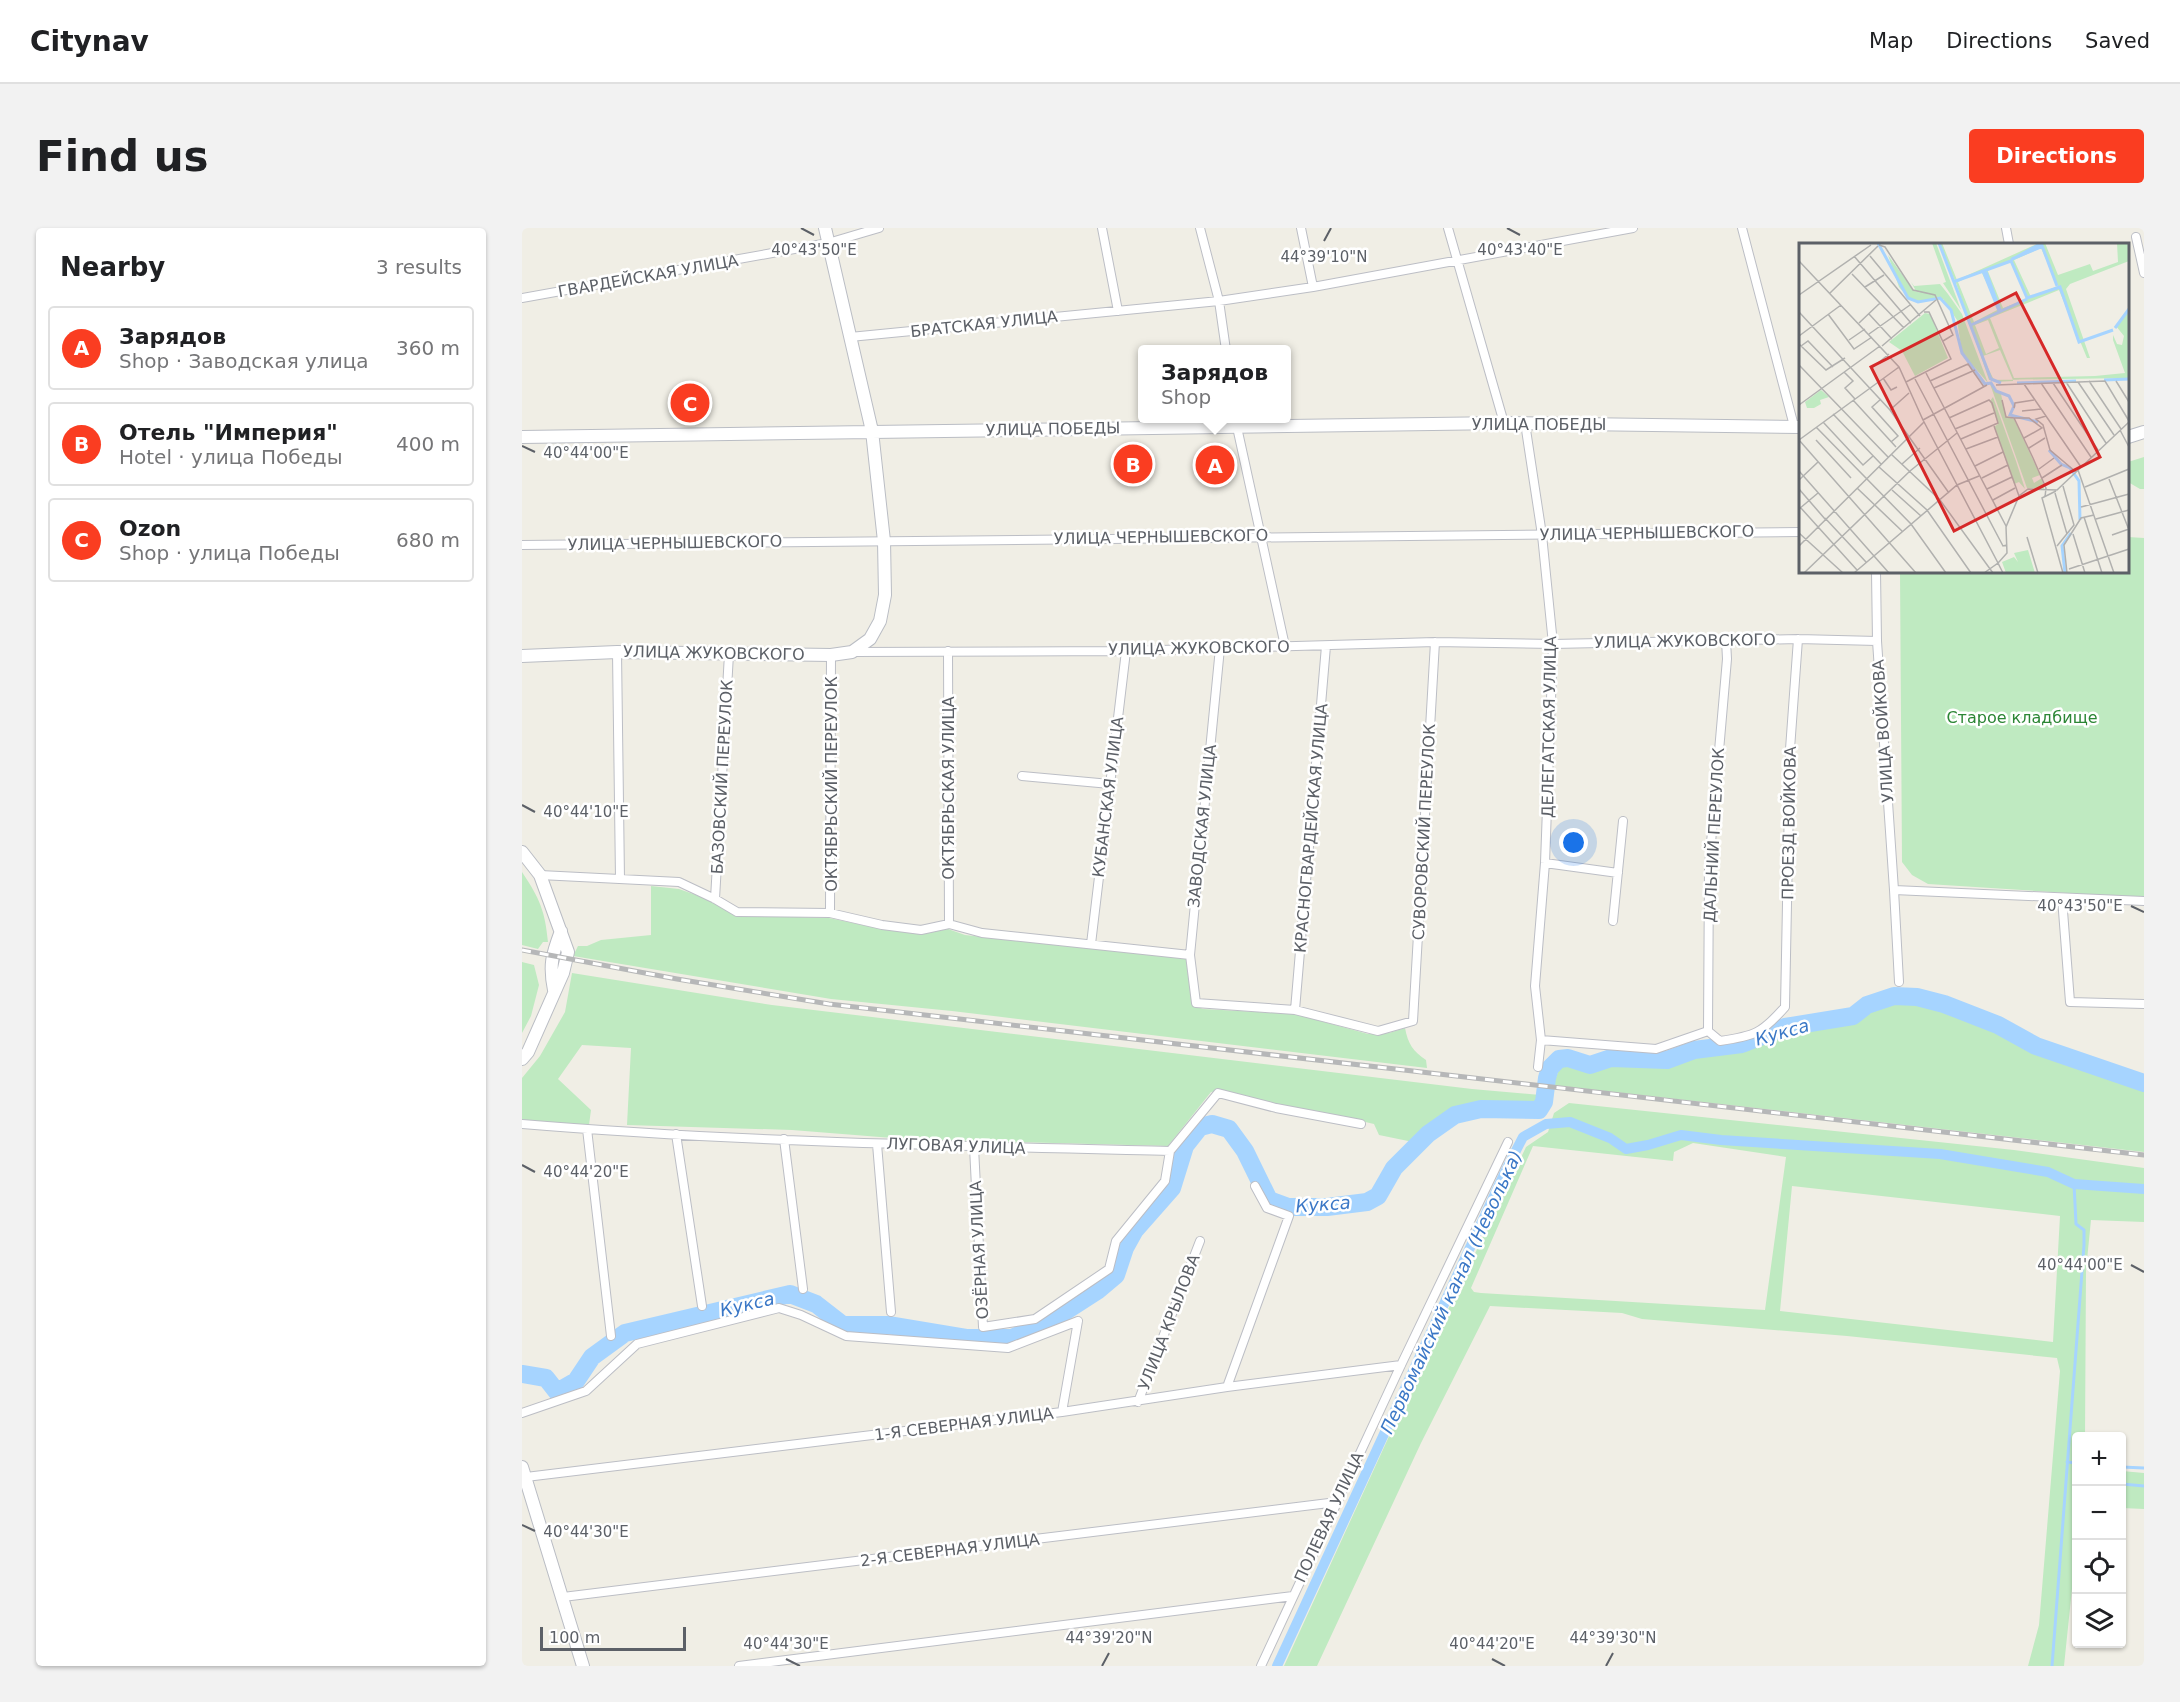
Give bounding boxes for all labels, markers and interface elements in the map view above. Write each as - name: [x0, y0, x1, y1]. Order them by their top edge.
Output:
- text: Citynav: [30, 25, 149, 58]
- text: Map: [1869, 29, 1913, 53]
- text: Directions: [1946, 29, 2052, 53]
- text: Saved: [2085, 29, 2150, 53]
- button: Directions: [1969, 129, 2144, 183]
- text: Find us: [36, 132, 209, 181]
- text: 40°43'50"E: [771, 241, 857, 259]
- text: 40°43'40"E: [1477, 241, 1563, 259]
- inset map: [1799, 243, 2129, 573]
- text: 44°39'10"N: [1280, 248, 1368, 266]
- street label: ГВАРДЕЙСКАЯ УЛИЦА: [556, 251, 740, 301]
- text: Nearby: [60, 252, 165, 282]
- text: 3 results: [376, 255, 462, 279]
- street label: БРАТСКАЯ УЛИЦА: [909, 307, 1059, 341]
- text: Зарядов: [119, 324, 226, 349]
- text: A: [74, 336, 89, 360]
- text: 360 m: [396, 336, 460, 360]
- popup: [1138, 345, 1291, 423]
- text: Shop · Заводская улица: [119, 349, 369, 373]
- text: Зарядов: [1161, 360, 1268, 385]
- pin: C: [670, 380, 710, 426]
- text: Shop: [1161, 385, 1211, 409]
- street label: УЛИЦА ПОБЕДЫ: [1472, 415, 1606, 434]
- street label: УЛИЦА ПОБЕДЫ: [986, 418, 1120, 440]
- text: Отель "Империя": [119, 420, 338, 445]
- text: B: [74, 432, 89, 456]
- text: 400 m: [396, 432, 460, 456]
- pin: B: [1114, 442, 1152, 486]
- pin: A: [1196, 442, 1234, 488]
- text: 40°44'00"E: [543, 444, 629, 462]
- text: Hotel · улица Победы: [119, 445, 342, 469]
- text: Ozon: [119, 516, 181, 541]
- street label: УЛИЦА ЧЕРНЫШЕВСКОГО: [1539, 522, 1755, 544]
- street label: УЛИЦА ЧЕРНЫШЕВСКОГО: [1053, 526, 1269, 548]
- text: C: [74, 528, 89, 552]
- text: 680 m: [396, 528, 460, 552]
- street label: УЛИЦА ЧЕРНЫШЕВСКОГО: [567, 532, 783, 554]
- text: Shop · улица Победы: [119, 541, 340, 565]
- street label: УЛИЦА ЖУКОВСКОГО: [1594, 630, 1776, 652]
- street label: ДЕЛЕГАТСКАЯ УЛИЦА: [1538, 636, 1560, 818]
- street label: УЛИЦА ЖУКОВСКОГО: [1108, 637, 1290, 659]
- street label: УЛИЦА ЖУКОВСКОГО: [623, 642, 805, 664]
- street label: УЛИЦА ВОЙКОВА: [1869, 659, 1897, 803]
- street label: ОКТЯБРЬСКИЙ ПЕРЕУЛОК: [822, 676, 841, 892]
- street label: БАЗОВСКИЙ ПЕРЕУЛОК: [707, 679, 737, 875]
- street label: ОКТЯБРЬСКАЯ УЛИЦА: [939, 696, 958, 880]
- street label: КРАСНОГВАРДЕЙСКАЯ УЛИЦА: [1291, 702, 1331, 954]
- park label: Старое кладбище: [1946, 708, 2098, 727]
- street label: КУБАНСКАЯ УЛИЦА: [1089, 715, 1127, 878]
- street label: СУВОРОВСКИЙ ПЕРЕУЛОК: [1409, 723, 1439, 941]
- street label: ЗАВОДСКАЯ УЛИЦА: [1184, 743, 1220, 909]
- street label: ДАЛЬНИЙ ПЕРЕУЛОК: [1700, 746, 1728, 923]
- street label: ПРОЕЗД ВОЙКОВА: [1778, 746, 1800, 900]
- text: 40°44'10"E: [543, 803, 629, 821]
- your location: [1559, 828, 1588, 857]
- text: 40°43'50"E: [2037, 897, 2123, 915]
- water label: Кукса: [1753, 1014, 1811, 1050]
- street label: ЛУГОВАЯ УЛИЦА: [886, 1134, 1026, 1158]
- water label: Первомайский канал (Неволька): [1376, 1147, 1526, 1437]
- text: 40°44'20"E: [543, 1163, 629, 1181]
- street label: ОЗЁРНАЯ УЛИЦА: [966, 1180, 992, 1320]
- water label: Кукса: [1295, 1192, 1351, 1216]
- street label: УЛИЦА КРЫЛОВА: [1134, 1251, 1204, 1393]
- text: 40°44'00"E: [2037, 1256, 2123, 1274]
- water label: Кукса: [718, 1288, 776, 1320]
- street label: 1-Я СЕВЕРНАЯ УЛИЦА: [873, 1404, 1055, 1444]
- map controls: [2072, 1432, 2126, 1648]
- button: +: [2072, 1432, 2126, 1486]
- street label: ПОЛЕВАЯ УЛИЦА: [1290, 1449, 1368, 1585]
- button: −: [2072, 1486, 2126, 1540]
- text: 40°44'30"E: [543, 1523, 629, 1541]
- street label: 2-Я СЕВЕРНАЯ УЛИЦА: [859, 1530, 1041, 1570]
- button: locate: [2072, 1540, 2126, 1594]
- button: layers: [2072, 1594, 2126, 1648]
- scale bar: [540, 1624, 686, 1652]
- text: 100 m: [549, 1628, 600, 1647]
- text: 44°39'20"N: [1065, 1629, 1153, 1647]
- text: 44°39'30"N: [1569, 1629, 1657, 1647]
- text: 40°44'30"E: [743, 1635, 829, 1653]
- text: 40°44'20"E: [1449, 1635, 1535, 1653]

